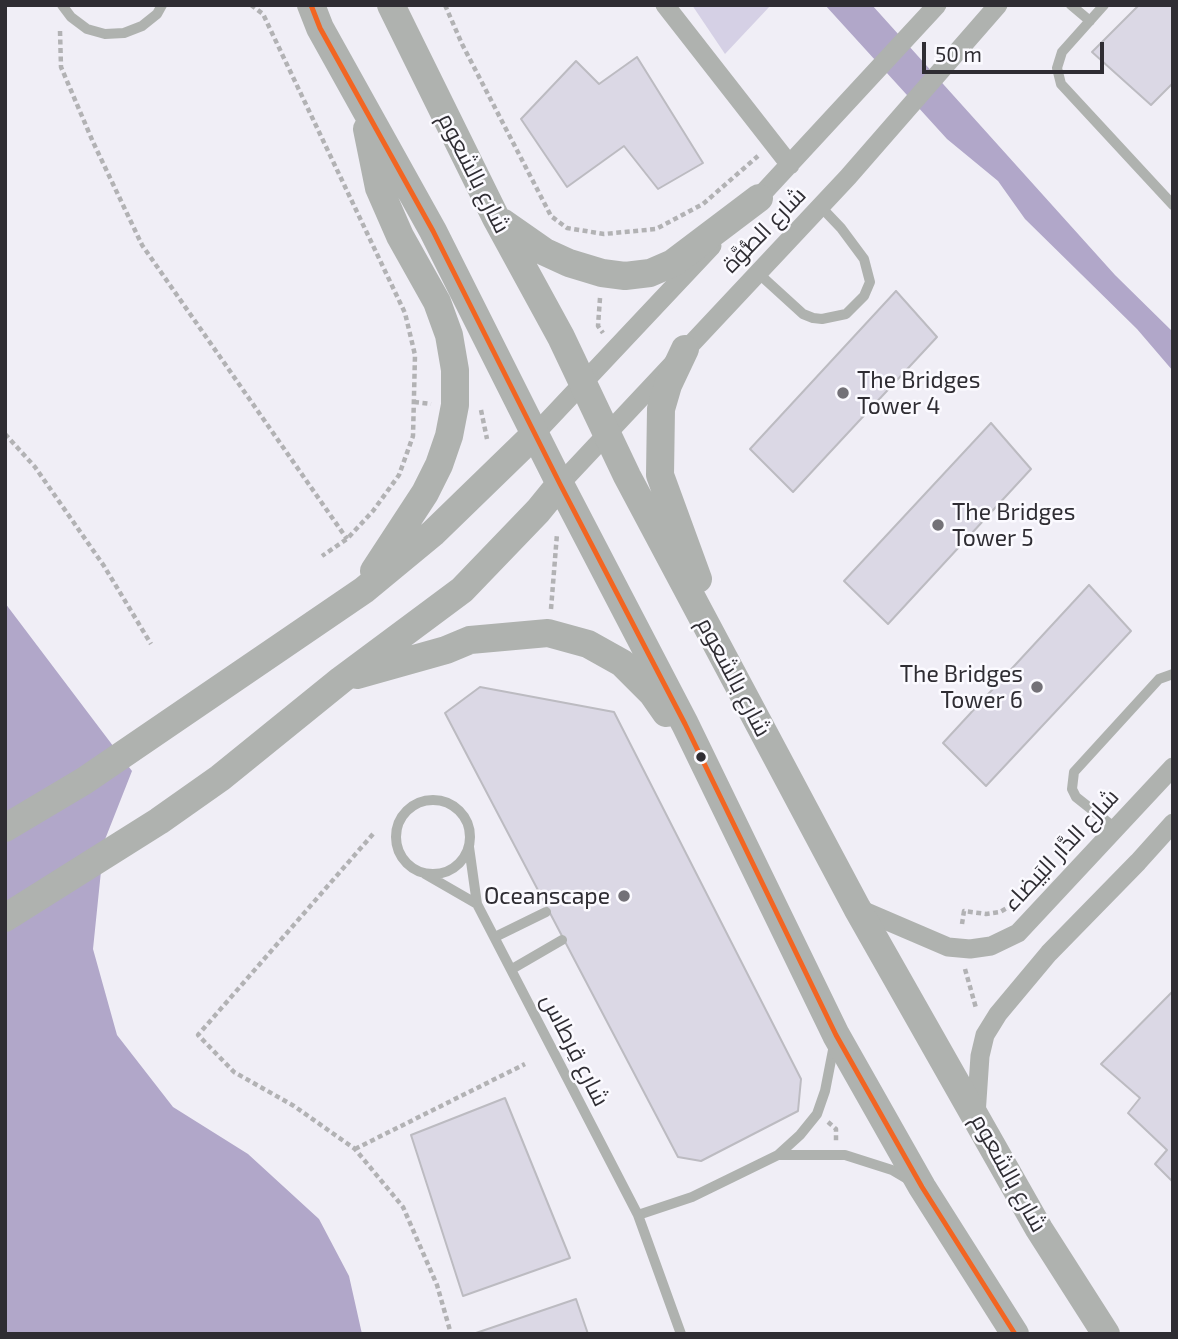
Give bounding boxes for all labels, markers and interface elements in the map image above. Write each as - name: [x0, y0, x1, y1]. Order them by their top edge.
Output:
- scale bar: [926, 28, 1108, 72]
- text: 50 m: [935, 41, 982, 66]
- street label: شارع بالشعوم: [432, 108, 516, 238]
- street label: شارع الصُّوَّة: [716, 181, 812, 279]
- place label: The Bridges Tower 4: [857, 366, 980, 420]
- marker: The Bridges Tower 4: [835, 385, 851, 401]
- place label: The Bridges Tower 5: [952, 498, 1075, 552]
- marker: The Bridges Tower 5: [930, 517, 946, 533]
- street label: شارع بالشعوم: [691, 613, 777, 741]
- place label: The Bridges Tower 6: [900, 660, 1023, 714]
- marker: The Bridges Tower 6: [1029, 679, 1045, 695]
- unlabelled marker: [694, 750, 708, 764]
- street label: شارع الدَّار البَيضاء: [997, 783, 1125, 917]
- place label: Oceanscape: [484, 882, 610, 910]
- marker: Oceanscape: [616, 888, 632, 904]
- street label: شارع قِرطاس: [535, 989, 615, 1111]
- street label: شارع بالشعوم: [965, 1109, 1053, 1237]

